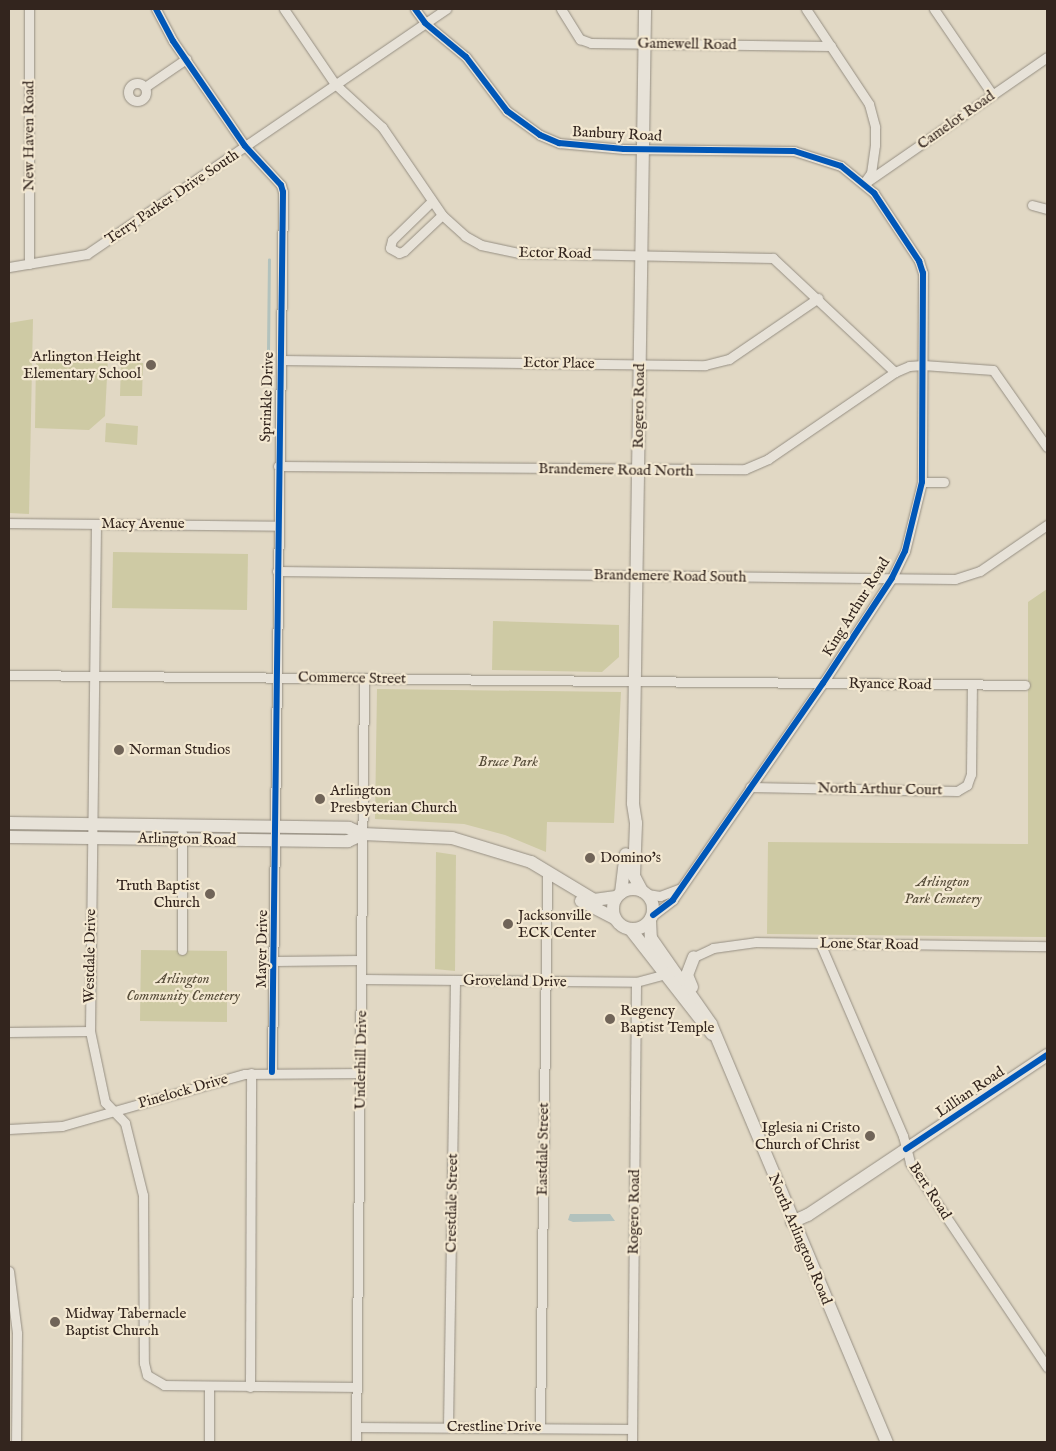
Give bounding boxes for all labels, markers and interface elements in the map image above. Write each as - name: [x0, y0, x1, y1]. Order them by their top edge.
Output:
- street label: Gamewell Road: [637, 34, 737, 54]
- street label: New Haven Road: [20, 81, 38, 191]
- street label: Camelot Road: [914, 87, 998, 153]
- street label: Banbury Road: [572, 123, 662, 145]
- street label: Terry Parker Drive South: [102, 146, 242, 248]
- street label: Ector Road: [519, 243, 591, 263]
- place label: Arlington Height Elementary School: [23, 347, 141, 382]
- street label: Sprinkle Drive: [256, 351, 278, 443]
- street label: Ector Place: [523, 353, 595, 373]
- marker: Arlington Height Elementary School: [145, 359, 157, 371]
- street label: Rogero Road: [629, 363, 649, 449]
- street label: Brandemere Road North: [538, 460, 694, 480]
- street label: Macy Avenue: [101, 515, 185, 533]
- street label: King Arthur Road: [818, 554, 894, 660]
- street label: Brandemere Road South: [594, 566, 746, 586]
- street label: Commerce Street: [298, 668, 406, 688]
- street label: Ryance Road: [848, 674, 932, 694]
- place label: Norman Studios: [129, 741, 230, 759]
- marker: Norman Studios: [113, 744, 125, 756]
- park label: Bruce Park: [478, 753, 538, 771]
- street label: North Arthur Court: [817, 779, 943, 799]
- place label: Arlington Presbyterian Church: [330, 781, 457, 816]
- marker: Arlington Presbyterian Church: [314, 793, 326, 805]
- street label: Arlington Road: [138, 829, 236, 849]
- place label: Domino's: [600, 849, 661, 867]
- marker: Domino's: [584, 852, 596, 864]
- park label: Arlington Park Cemetery: [904, 872, 982, 907]
- place label: Truth Baptist Church: [116, 876, 200, 911]
- marker: Truth Baptist Church: [204, 888, 216, 900]
- place label: Jacksonville ECK Center: [518, 906, 596, 941]
- street label: Westdale Drive: [80, 909, 100, 1003]
- street label: Mayer Drive: [252, 910, 272, 988]
- marker: Jacksonville ECK Center: [502, 918, 514, 930]
- street label: Lone Star Road: [819, 934, 919, 954]
- park label: Arlington Community Cemetery: [126, 969, 240, 1004]
- street label: Groveland Drive: [463, 971, 567, 991]
- place label: Regency Baptist Temple: [620, 1001, 714, 1036]
- street label: Underhill Drive: [351, 1010, 371, 1110]
- marker: Regency Baptist Temple: [604, 1013, 616, 1025]
- street label: Lillian Road: [932, 1063, 1008, 1121]
- street label: Pinelock Drive: [136, 1070, 230, 1112]
- street label: Eastdale Street: [533, 1102, 553, 1196]
- place label: Iglesia ni Cristo Church of Christ: [755, 1118, 860, 1153]
- marker: Iglesia ni Cristo Church of Christ: [864, 1130, 876, 1142]
- street label: Crestdale Street: [442, 1153, 462, 1253]
- street label: Bert Road: [905, 1159, 955, 1223]
- street label: Rogero Road: [624, 1169, 644, 1255]
- street label: North Arlington Road: [764, 1171, 836, 1307]
- place label: Midway Tabernacle Baptist Church: [65, 1304, 186, 1339]
- marker: Midway Tabernacle Baptist Church: [49, 1316, 61, 1328]
- street label: Crestline Drive: [447, 1418, 541, 1436]

